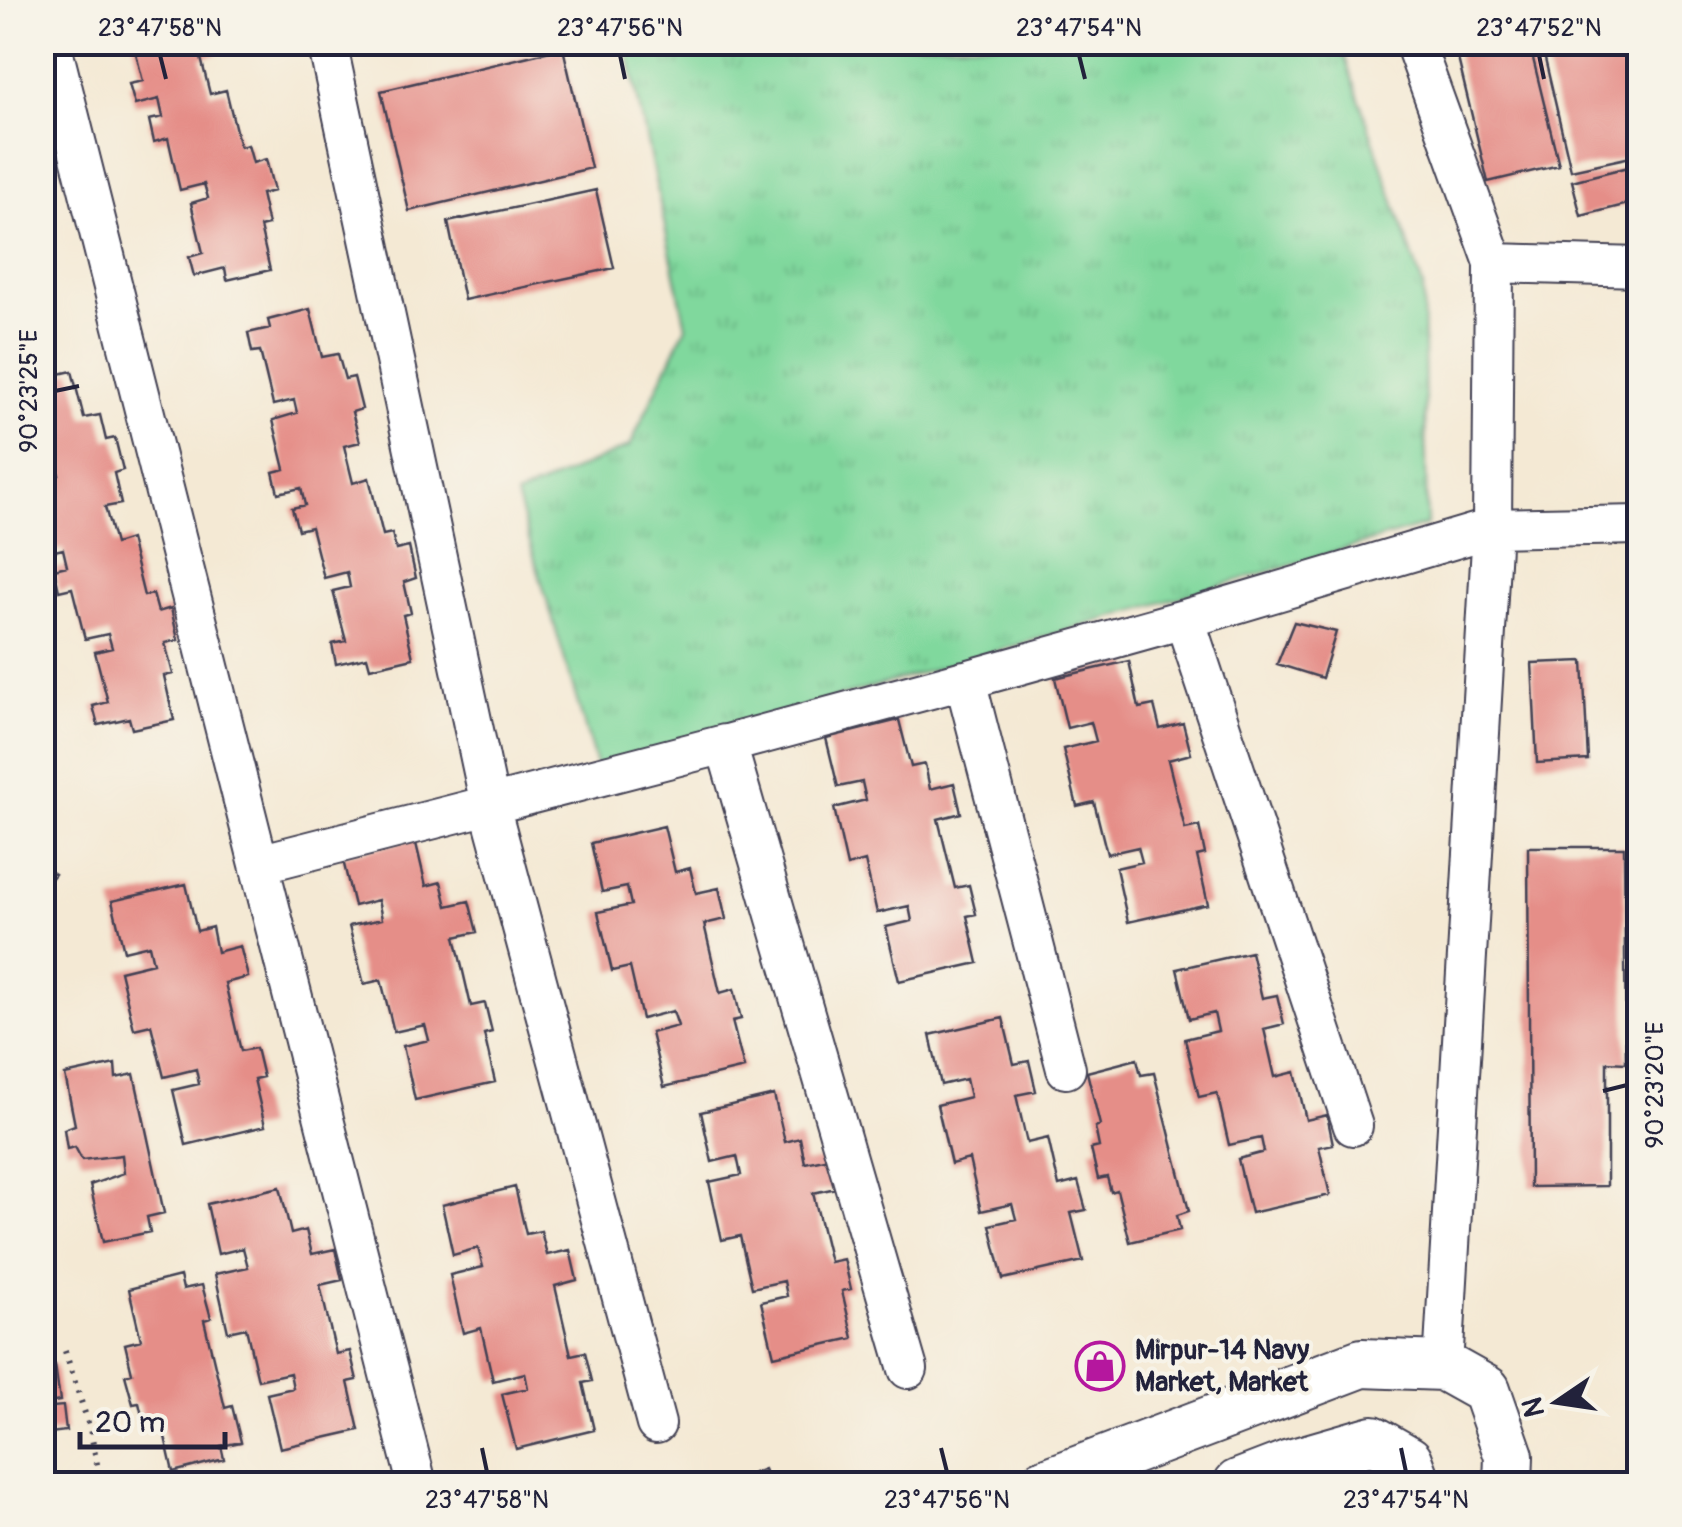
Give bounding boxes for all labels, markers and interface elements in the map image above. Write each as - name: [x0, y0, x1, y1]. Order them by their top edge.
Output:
- text: 23°47'58"N: [98, 13, 222, 44]
- text: 23°47'56"N: [557, 13, 683, 44]
- text: 23°47'54"N: [1016, 13, 1142, 44]
- text: 23°47'52"N: [1476, 13, 1602, 44]
- text: 90°23'25"E: [14, 329, 45, 453]
- text: 90°23'20"E: [1640, 1021, 1671, 1149]
- place label: Mirpur-14 Navy Market, Market: [1135, 1333, 1309, 1400]
- shop icon: Mirpur-14 Navy Market, Market: [1074, 1340, 1126, 1392]
- north arrow: [1507, 1352, 1607, 1452]
- scale bar: [80, 1387, 225, 1449]
- text: N: [1515, 1394, 1553, 1420]
- text: 20 m: [95, 1404, 165, 1441]
- text: 23°47'58"N: [425, 1485, 549, 1516]
- text: 23°47'56"N: [884, 1485, 1010, 1516]
- text: 23°47'54"N: [1343, 1485, 1469, 1516]

